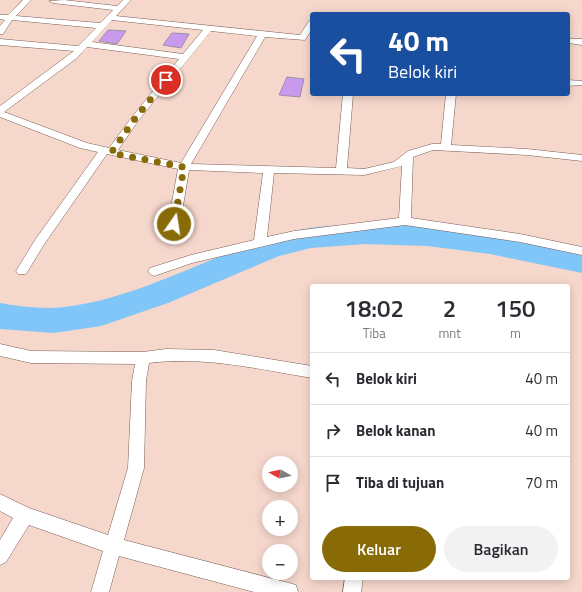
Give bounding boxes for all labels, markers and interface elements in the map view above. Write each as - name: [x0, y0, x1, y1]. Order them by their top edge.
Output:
- text: 40 m: [388, 19, 449, 62]
- icon: left: [322, 28, 374, 80]
- text: Belok kiri: [388, 58, 457, 85]
- pin: [149, 63, 183, 97]
- icon: arrive: [155, 69, 177, 91]
- position arrow: [153, 203, 195, 245]
- text: 18:02: [344, 290, 404, 326]
- text: 2: [443, 290, 456, 326]
- text: 150: [495, 290, 536, 326]
- text: Tiba: [363, 323, 386, 343]
- text: mnt: [438, 323, 461, 343]
- text: m: [510, 323, 521, 343]
- text: Belok kiri: [356, 367, 417, 390]
- text: 40 m: [525, 367, 558, 390]
- icon: left: [322, 368, 344, 390]
- text: Belok kanan: [356, 419, 436, 442]
- text: 40 m: [525, 419, 558, 442]
- icon: right: [322, 420, 344, 442]
- north arrow: [262, 456, 298, 492]
- map controls: [262, 456, 298, 580]
- text: Tiba di tujuan: [356, 471, 444, 494]
- text: 70 m: [525, 471, 558, 494]
- icon: arrive: [322, 472, 344, 494]
- button: +: [262, 500, 298, 536]
- button: Keluar: [322, 526, 436, 572]
- button: Bagikan: [444, 526, 558, 572]
- button: −: [262, 544, 298, 580]

